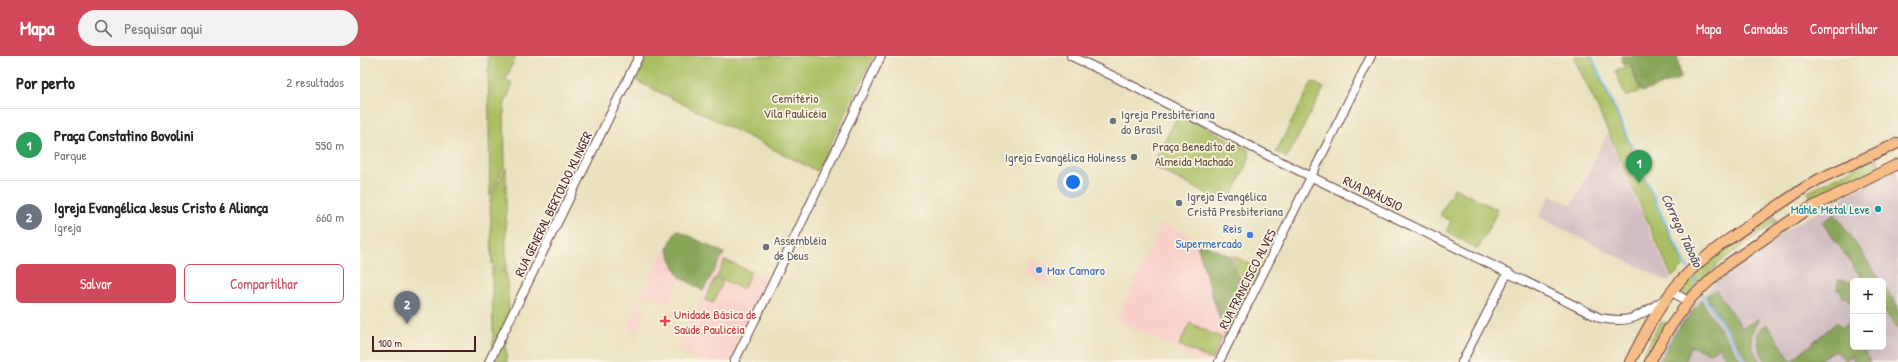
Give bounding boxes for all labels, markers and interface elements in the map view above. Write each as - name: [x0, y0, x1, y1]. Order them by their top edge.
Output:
- search box: [78, 10, 358, 46]
- text: Mapa: [20, 15, 54, 41]
- icon: search: [92, 17, 114, 39]
- text: Pesquisar aqui: [124, 18, 203, 39]
- text: Mapa: [1696, 19, 1721, 38]
- text: Camadas: [1743, 19, 1788, 38]
- text: Compartilhar: [1810, 19, 1878, 38]
- text: Por perto: [16, 71, 75, 94]
- text: 2 resultados: [286, 73, 344, 91]
- park label: Cemitério Vila Paulicéia: [764, 89, 826, 122]
- place label: Igreja Presbiteriana do Brasil: [1121, 105, 1215, 138]
- marker: Igreja Presbiteriana do Brasil: [1108, 116, 1118, 126]
- text: Praça Constatino Bovolini: [54, 125, 194, 146]
- street label: RUA GENERAL BERTOLDO KLINGER: [510, 128, 596, 280]
- text: 1: [27, 136, 31, 154]
- text: 550 m: [315, 136, 344, 154]
- park label: Praça Benedito de Almeida Machado: [1152, 137, 1236, 170]
- text: Parque: [54, 146, 87, 164]
- place label: Igreja Evangélica Holiness: [1005, 148, 1126, 166]
- pin: 1: [1626, 150, 1652, 183]
- marker: Igreja Evangélica Holiness: [1129, 152, 1139, 162]
- street label: RUA DRÁUSIO: [1340, 171, 1406, 215]
- your location: [1063, 172, 1083, 192]
- place label: Igreja Evangélica Cristã Presbiteriana: [1187, 187, 1283, 220]
- water label: Córrego Taboão: [1656, 190, 1708, 271]
- text: Igreja Evangélica Jesus Cristo é Aliança: [54, 197, 268, 218]
- marker: Igreja Evangélica Cristã Presbiteriana: [1174, 198, 1184, 208]
- place label: Mahle Metal Leve: [1791, 200, 1870, 218]
- marker: Mahle Metal Leve: [1873, 204, 1883, 214]
- text: 2: [26, 208, 32, 226]
- text: 660 m: [316, 208, 344, 226]
- text: Igreja: [54, 218, 81, 236]
- place label: Reis Supermercado: [1176, 219, 1242, 252]
- street label: RUA FRANCISCO ALVES: [1214, 226, 1280, 332]
- marker: Reis Supermercado: [1245, 230, 1255, 240]
- place label: Assembléia de Deus: [774, 231, 826, 264]
- marker: Assembléia de Deus: [761, 242, 771, 252]
- place label: Max Camaro: [1047, 261, 1105, 279]
- button: Salvar: [16, 264, 176, 303]
- button: Compartilhar: [184, 264, 344, 303]
- marker: Max Camaro: [1034, 265, 1044, 275]
- map controls: [1850, 278, 1886, 350]
- button: +: [1850, 278, 1886, 314]
- pin: 2: [394, 291, 420, 324]
- place label: Unidade Básica de Saúde Paulicéia: [674, 305, 756, 338]
- button: −: [1850, 314, 1886, 350]
- marker: Unidade Básica de Saúde Paulicéia: [659, 315, 671, 327]
- scale bar: [372, 334, 476, 353]
- text: 100 m: [378, 336, 402, 350]

